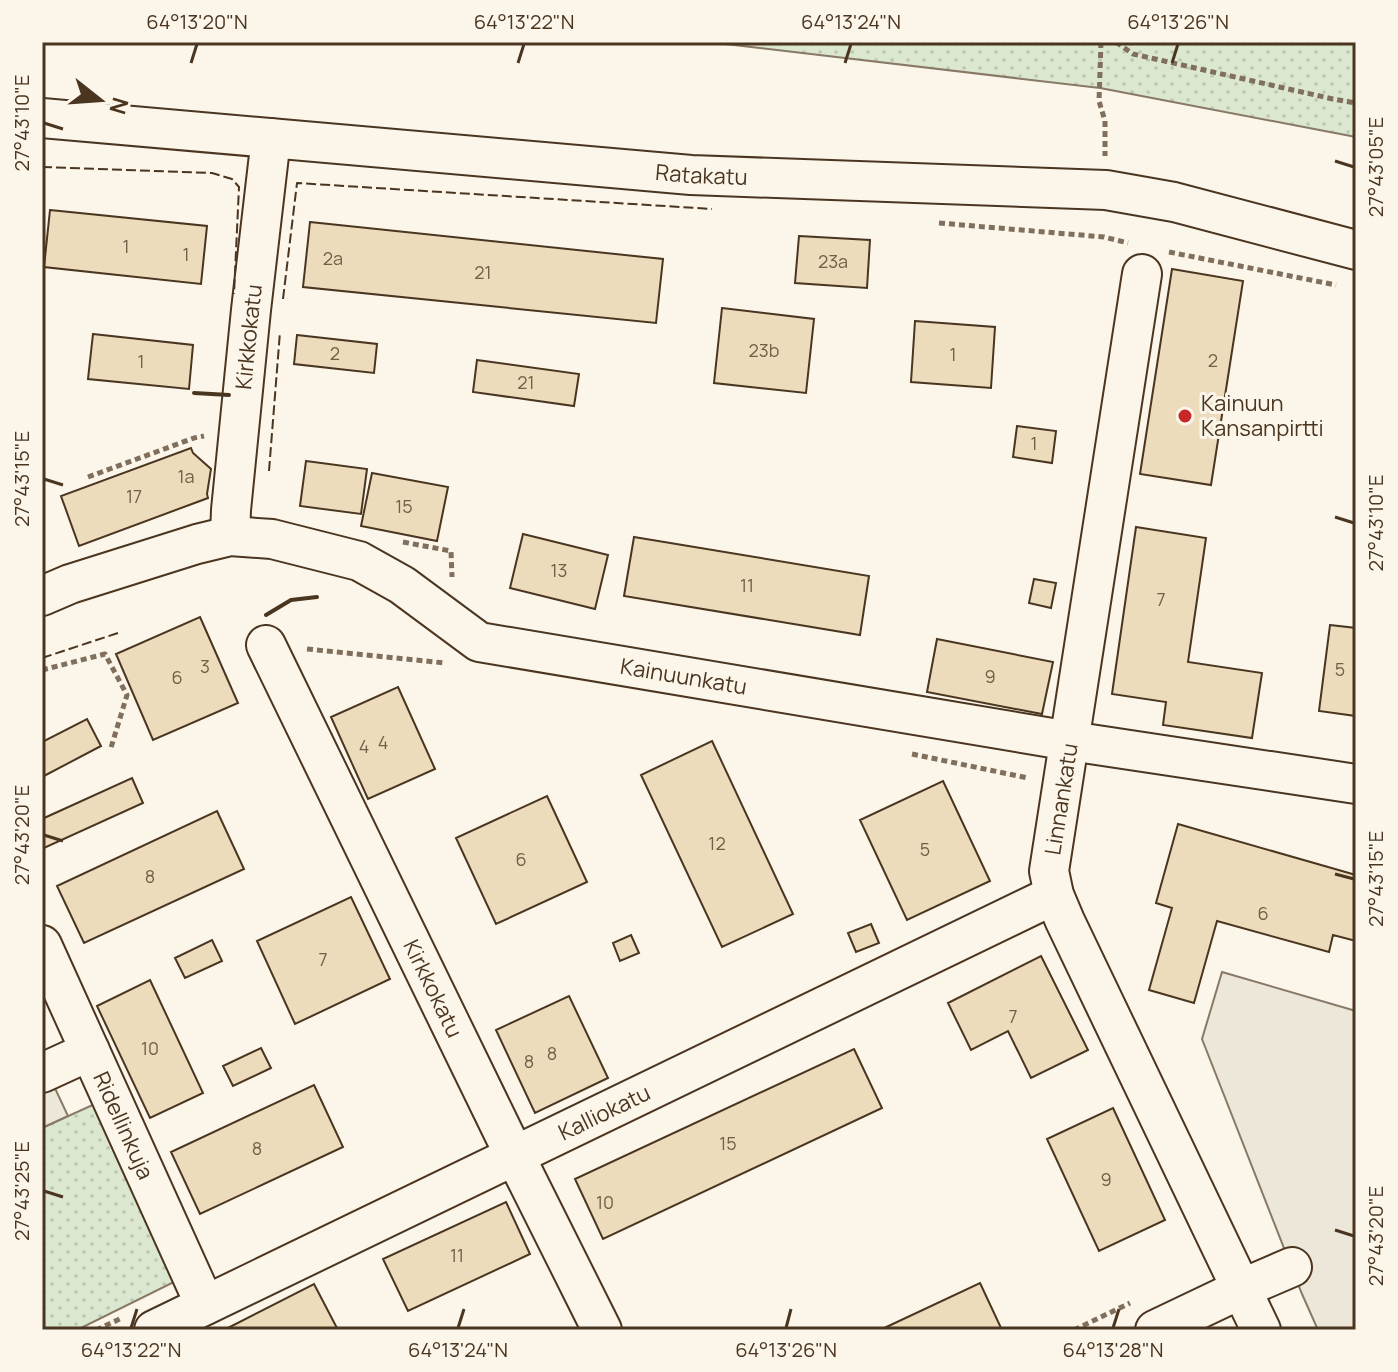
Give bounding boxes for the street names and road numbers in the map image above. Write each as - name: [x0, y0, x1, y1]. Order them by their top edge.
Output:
- street label: Ratakatu: [654, 157, 748, 192]
- street label: Kirkkokatu: [228, 283, 269, 391]
- street label: Kainuunkatu: [618, 651, 749, 702]
- street label: Linnankatu: [1037, 741, 1085, 857]
- street label: Kirkkokatu: [397, 934, 470, 1043]
- street label: Ridellinkuja: [86, 1067, 161, 1184]
- street label: Kalliokatu: [553, 1077, 655, 1147]

